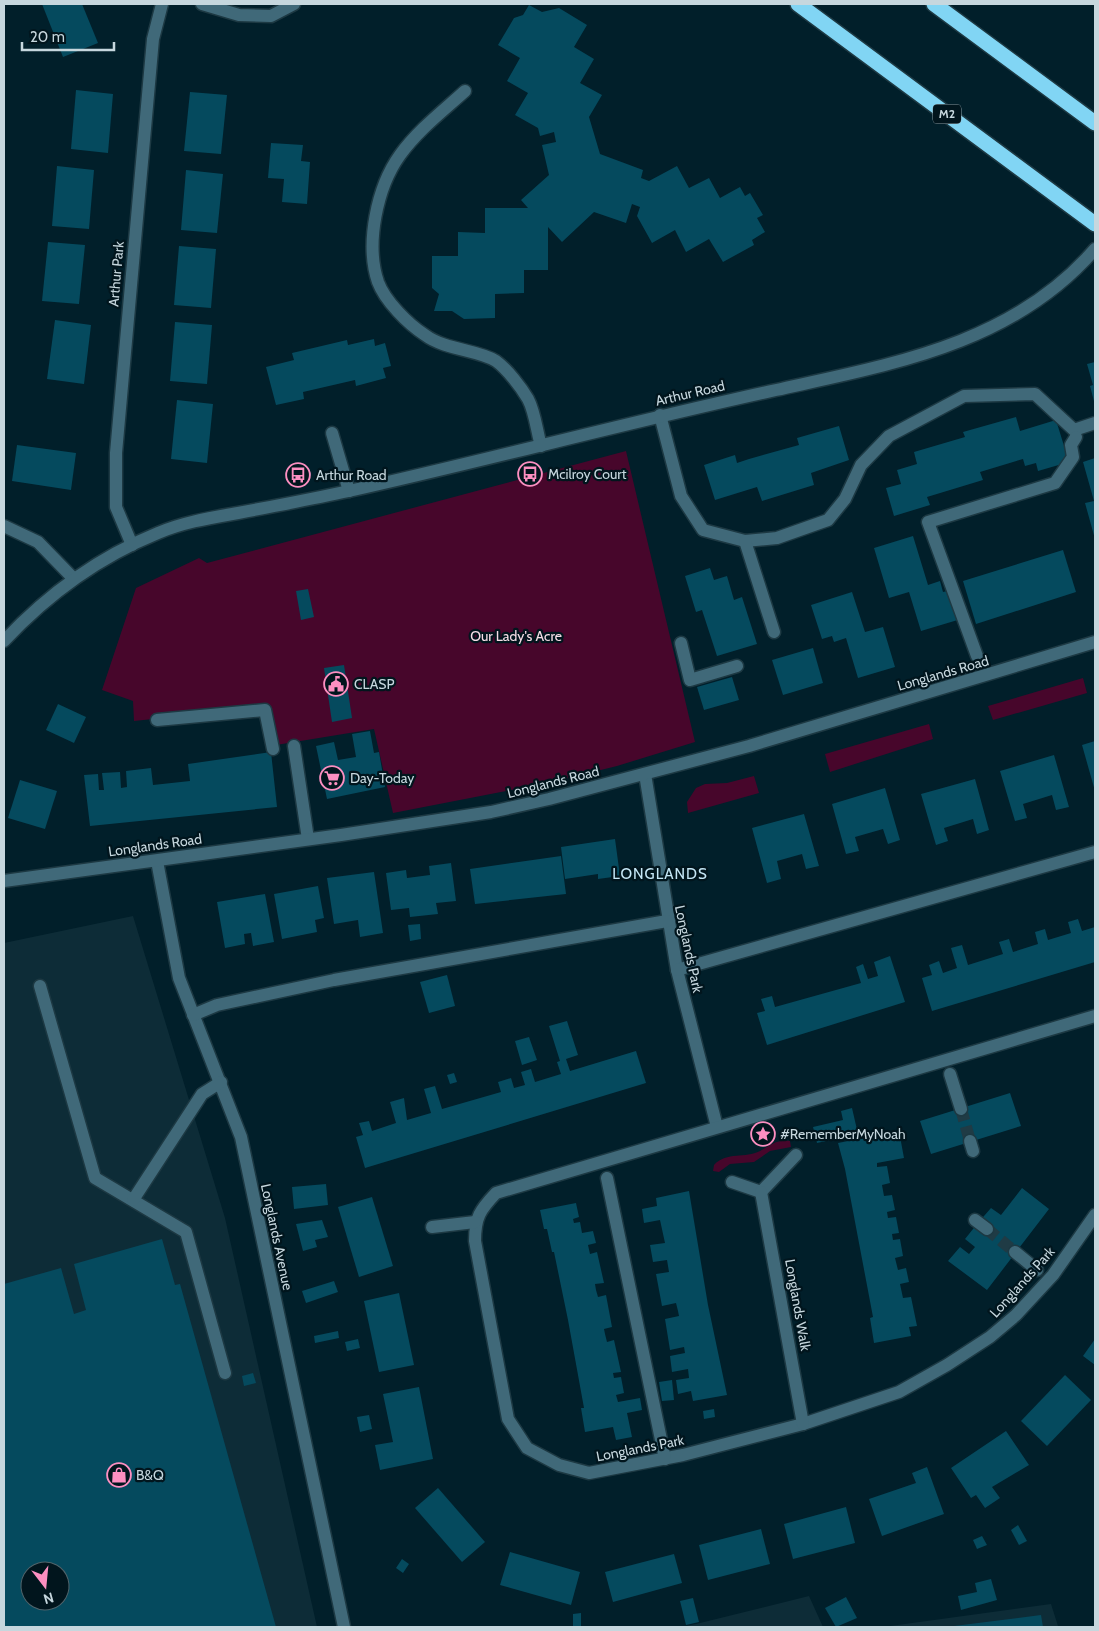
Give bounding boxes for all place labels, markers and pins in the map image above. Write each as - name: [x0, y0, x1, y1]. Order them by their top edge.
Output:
- bus stop icon: Mcilroy Court: [517, 461, 543, 487]
- bus stop icon: Arthur Road: [285, 462, 311, 488]
- place label: Mcilroy Court: [548, 465, 627, 483]
- place label: Arthur Road: [316, 466, 387, 484]
- public building icon: CLASP: [323, 671, 349, 697]
- place label: CLASP: [354, 675, 394, 693]
- supermarket icon: Day-Today: [319, 765, 345, 791]
- place label: Day-Today: [350, 769, 414, 787]
- place icon: #RememberMyNoah: [750, 1121, 776, 1147]
- place label: #RememberMyNoah: [780, 1125, 906, 1143]
- shop icon: B&Q: [106, 1462, 132, 1488]
- place label: B&Q: [136, 1466, 164, 1484]

